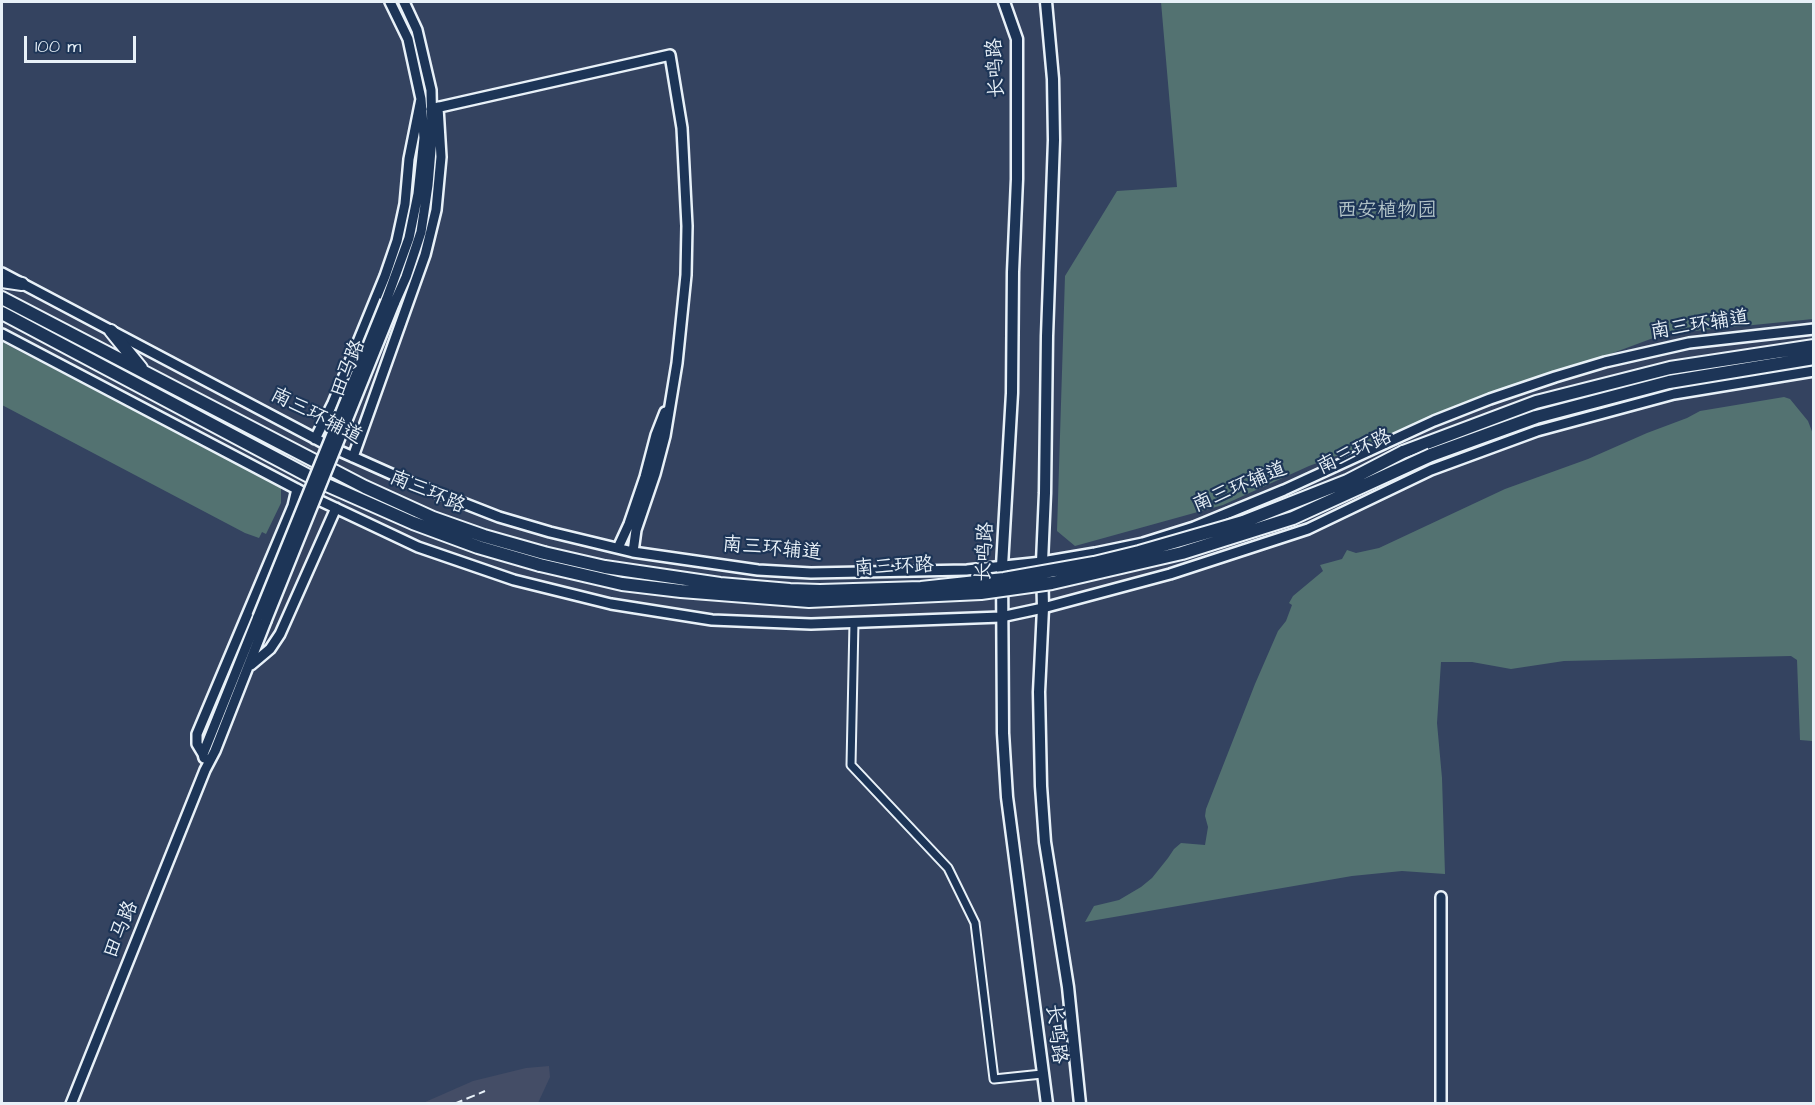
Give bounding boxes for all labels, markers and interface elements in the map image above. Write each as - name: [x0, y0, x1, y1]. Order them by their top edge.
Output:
- scale bar: [27, 24, 140, 62]
- text: 100 m: [35, 34, 81, 59]
- street label: 长鸣路: [983, 37, 1011, 99]
- park label: 西安植物园: [1337, 200, 1437, 224]
- street label: 南三环辅道: [1649, 306, 1751, 346]
- street label: 田马路: [327, 337, 371, 401]
- street label: 南三环辅道: [266, 384, 366, 450]
- street label: 南三环路: [1314, 425, 1396, 481]
- street label: 南三环辅道: [1189, 457, 1291, 519]
- street label: 南三环路: [385, 466, 469, 520]
- street label: 长鸣路: [972, 521, 1000, 583]
- street label: 南三环辅道: [721, 534, 823, 566]
- street label: 南三环路: [853, 554, 935, 582]
- street label: 田马路: [100, 898, 144, 962]
- street label: 长鸣路: [1039, 1003, 1071, 1065]

